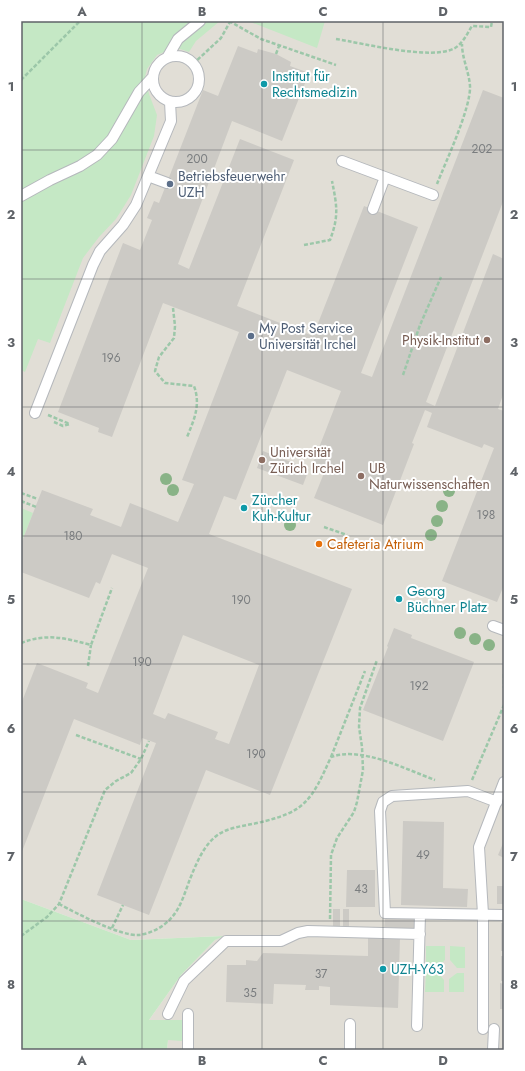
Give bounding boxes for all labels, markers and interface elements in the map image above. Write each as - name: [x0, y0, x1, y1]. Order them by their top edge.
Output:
- text: A: [76, 2, 87, 21]
- text: B: [198, 2, 207, 21]
- text: C: [318, 2, 328, 21]
- text: D: [438, 2, 448, 21]
- place label: Institut für Rechtsmedizin: [272, 66, 357, 102]
- text: 1: [8, 77, 14, 96]
- text: 1: [511, 77, 517, 96]
- marker: Institut für Rechtsmedizin: [259, 79, 269, 89]
- house number: 202: [472, 140, 493, 158]
- house number: 200: [186, 150, 208, 168]
- place label: Betriebsfeuerwehr UZH: [178, 166, 286, 202]
- marker: Betriebsfeuerwehr UZH: [165, 179, 175, 189]
- text: 2: [7, 205, 15, 224]
- text: 2: [510, 205, 518, 224]
- place label: My Post Service Universität Irchel: [259, 318, 356, 354]
- place label: Physik-Institut: [402, 330, 480, 350]
- marker: My Post Service Universität Irchel: [246, 331, 256, 341]
- text: 3: [7, 333, 15, 352]
- text: 3: [510, 333, 518, 352]
- marker: Physik-Institut: [482, 335, 492, 345]
- house number: 196: [101, 349, 121, 367]
- place label: Universität Zürich Irchel: [270, 442, 344, 478]
- marker: Universität Zürich Irchel: [257, 455, 267, 465]
- place label: UB Naturwissenschaften: [369, 458, 490, 494]
- text: 4: [6, 462, 16, 481]
- text: 4: [509, 462, 519, 481]
- marker: UB Naturwissenschaften: [356, 471, 366, 481]
- place label: Zürcher Kuh-Kultur: [252, 490, 311, 526]
- marker: Zürcher Kuh-Kultur: [239, 503, 249, 513]
- house number: 198: [477, 506, 495, 524]
- house number: 180: [63, 527, 83, 545]
- place label: Cafeteria Atrium: [327, 534, 424, 554]
- marker: Cafeteria Atrium: [314, 539, 324, 549]
- place label: Georg Büchner Platz: [407, 581, 488, 617]
- text: 5: [7, 590, 15, 609]
- text: 5: [510, 590, 518, 609]
- house number: 190: [231, 591, 251, 609]
- marker: Georg Büchner Platz: [394, 594, 404, 604]
- house number: 190: [132, 653, 152, 671]
- house number: 192: [409, 677, 429, 695]
- text: 6: [7, 719, 16, 738]
- text: 6: [510, 719, 519, 738]
- house number: 190: [246, 745, 266, 763]
- house number: 49: [416, 846, 430, 864]
- text: 7: [7, 847, 15, 866]
- text: 7: [510, 847, 518, 866]
- house number: 43: [354, 880, 368, 898]
- place label: UZH-Y63: [391, 959, 444, 979]
- marker: UZH-Y63: [378, 964, 388, 974]
- house number: 37: [315, 965, 328, 983]
- text: 8: [7, 975, 15, 994]
- text: 8: [510, 975, 518, 994]
- house number: 35: [243, 984, 257, 1002]
- text: A: [76, 1051, 87, 1070]
- text: B: [198, 1051, 207, 1070]
- text: C: [318, 1051, 328, 1070]
- text: D: [438, 1051, 448, 1070]

